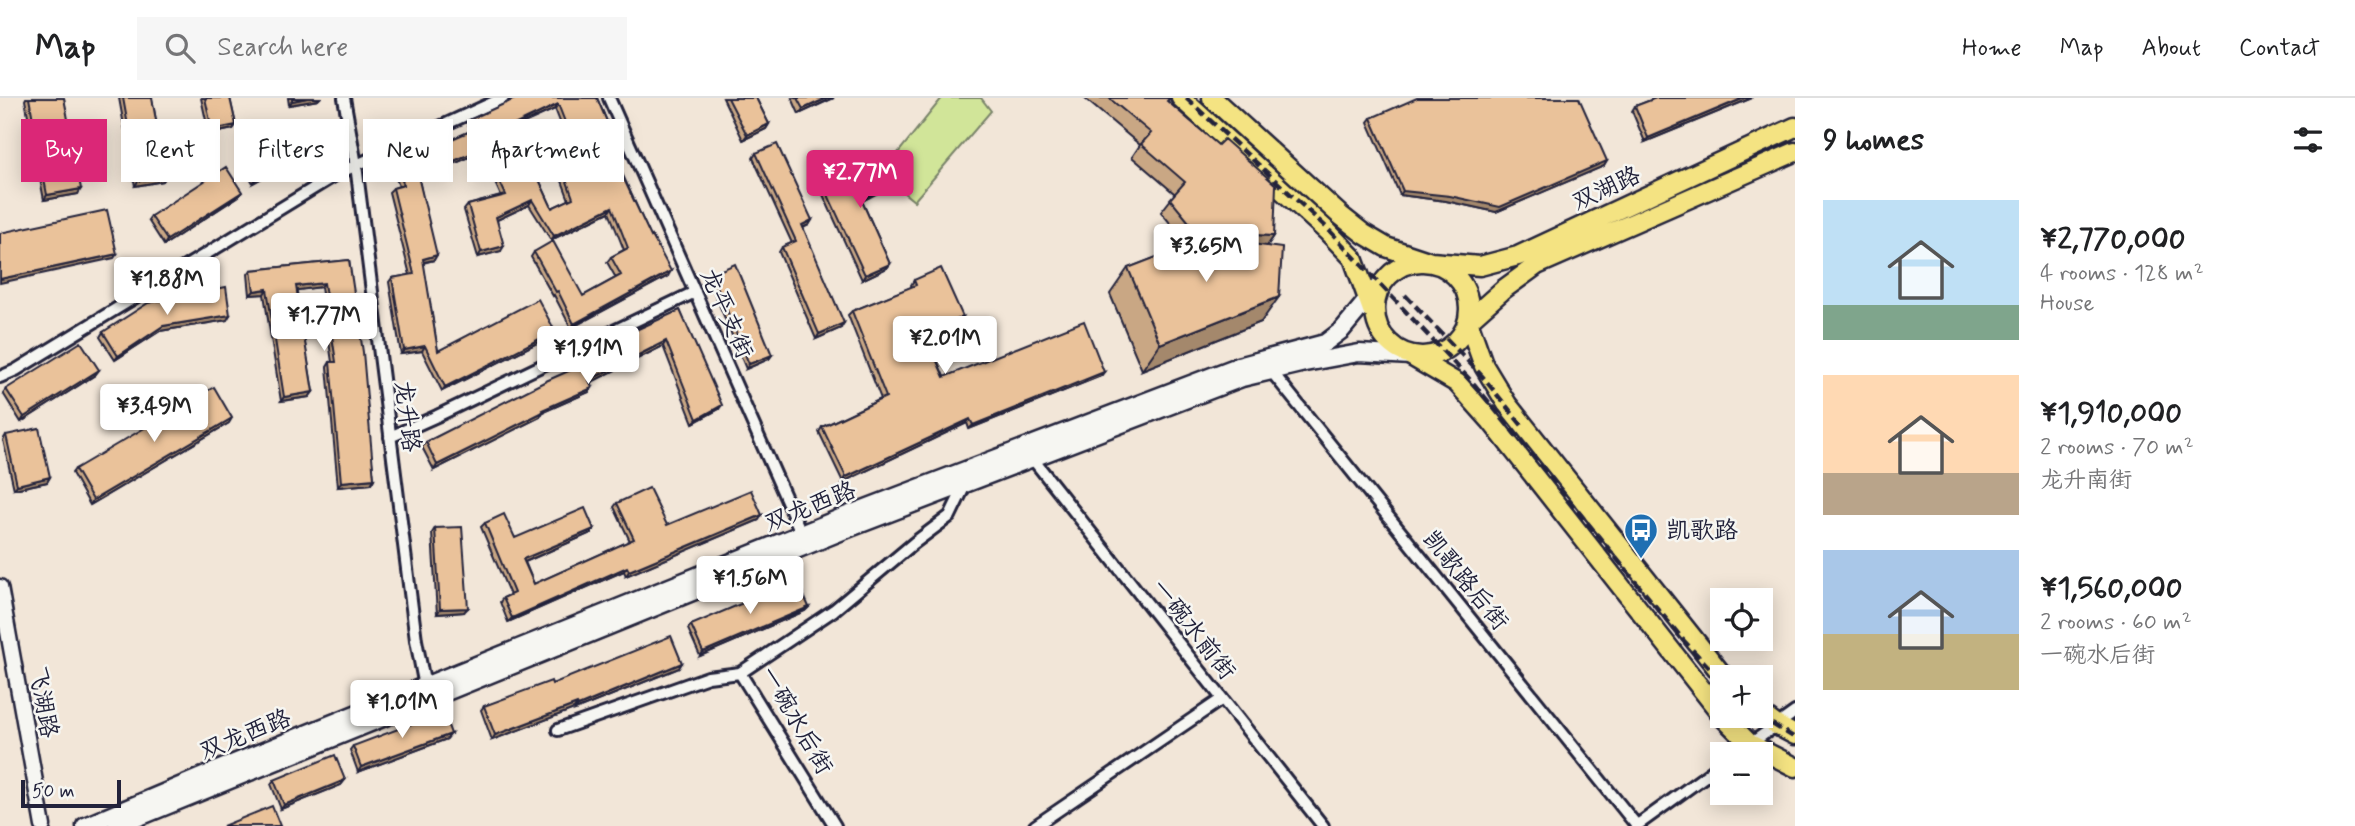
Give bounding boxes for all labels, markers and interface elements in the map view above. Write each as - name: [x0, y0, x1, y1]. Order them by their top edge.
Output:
- search box: [137, 17, 627, 80]
- text: Map: [35, 26, 95, 70]
- icon: search: [161, 29, 199, 67]
- text: Search here: [217, 31, 348, 65]
- text: Home: [1962, 33, 2022, 64]
- text: Map: [2060, 33, 2104, 64]
- text: About: [2142, 33, 2201, 64]
- text: Contact: [2239, 33, 2320, 64]
- chip: Buy: [21, 119, 107, 182]
- chip: Rent: [121, 119, 220, 182]
- chip: Filters: [234, 119, 349, 182]
- chip: New: [363, 119, 453, 182]
- chip: Apartment: [467, 119, 624, 182]
- text: 9 homes: [1823, 121, 1924, 160]
- icon: filters: [2289, 121, 2327, 159]
- pin: ¥2.77M: [803, 150, 917, 210]
- text: ¥2.77M: [822, 158, 898, 188]
- street label: 双湖路: [1567, 160, 1646, 219]
- text: ¥2,770,000: [2040, 220, 2186, 259]
- pin: ¥3.65M: [1149, 225, 1263, 284]
- icon: home: [1879, 228, 1963, 312]
- text: ¥3.65M: [1170, 232, 1242, 262]
- pin: ¥1.88M: [110, 258, 224, 317]
- text: 4 rooms · 128 m²: [2040, 259, 2204, 289]
- street label: 龙平支街: [692, 263, 759, 364]
- text: ¥1.88M: [130, 265, 204, 295]
- text: House: [2040, 289, 2094, 319]
- pin: ¥1.77M: [267, 294, 381, 353]
- text: ¥1.77M: [287, 301, 361, 331]
- pin: ¥2.01M: [888, 316, 1002, 376]
- text: ¥2.01M: [909, 324, 981, 354]
- pin: ¥1.91M: [531, 327, 645, 386]
- text: ¥1.91M: [553, 334, 623, 364]
- street label: 龙升路: [387, 379, 426, 454]
- pin: ¥3.49M: [97, 384, 211, 444]
- text: ¥3.49M: [116, 392, 192, 422]
- text: ¥1,910,000: [2040, 394, 2182, 433]
- icon: home: [1879, 403, 1963, 487]
- text: 2 rooms · 70 m²: [2040, 433, 2194, 463]
- text: 龙升南街: [2040, 466, 2132, 496]
- street label: 双龙西路: [760, 475, 861, 540]
- bus stop icon: 凯歌路: [1622, 511, 1660, 560]
- place label: 凯歌路: [1666, 516, 1738, 547]
- street label: 凯歌路后街: [1415, 525, 1515, 637]
- pin: ¥1.56M: [693, 556, 807, 616]
- text: ¥1.56M: [712, 564, 788, 594]
- text: ¥1,560,000: [2040, 569, 2183, 608]
- street label: 一碗水前街: [1144, 573, 1242, 687]
- icon: home: [1879, 578, 1963, 662]
- map controls: [1710, 588, 1773, 805]
- button: locate: [1710, 588, 1773, 651]
- text: 2 rooms · 60 m²: [2040, 608, 2192, 638]
- text: 一碗水后街: [2040, 641, 2155, 671]
- street label: 一碗水后街: [752, 661, 839, 780]
- street label: 飞湖路: [21, 664, 64, 740]
- button: +: [1710, 665, 1773, 728]
- pin: ¥1.01M: [345, 680, 459, 740]
- text: ¥1.01M: [366, 688, 438, 718]
- street label: 双龙西路: [195, 703, 296, 768]
- button: −: [1710, 742, 1773, 805]
- scale bar: [21, 777, 121, 809]
- text: 50 m: [32, 779, 75, 804]

